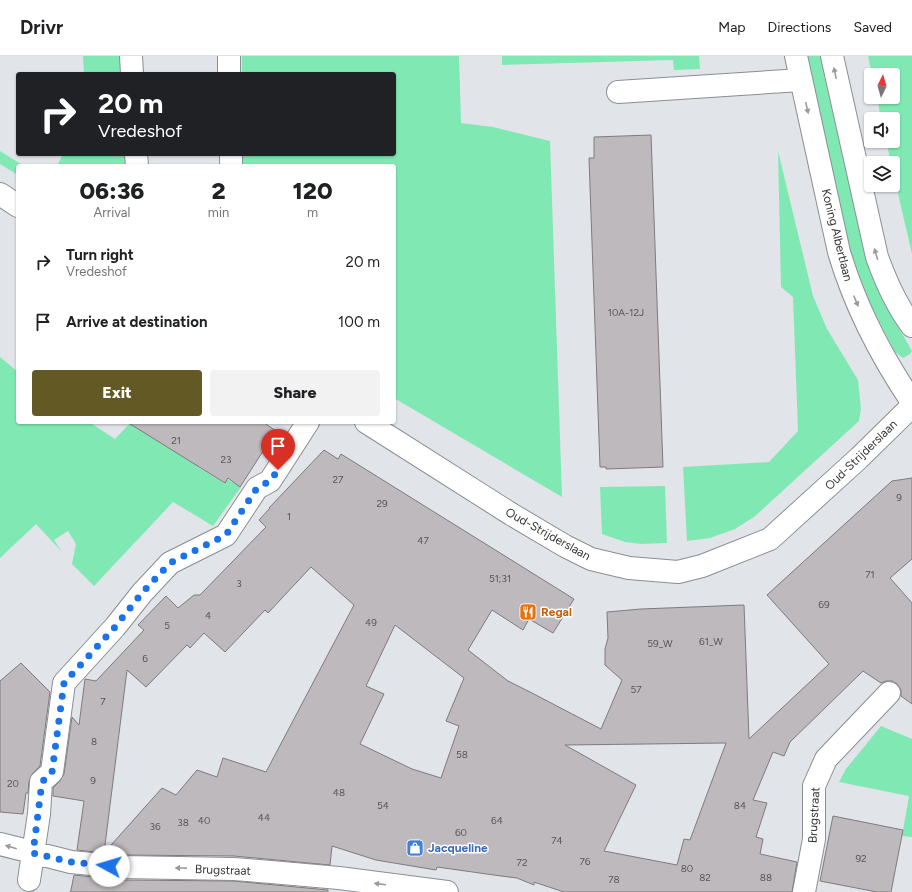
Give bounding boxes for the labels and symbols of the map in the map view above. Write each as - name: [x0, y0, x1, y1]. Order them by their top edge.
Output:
- one-way arrow: [832, 67, 838, 79]
- north arrow: [864, 68, 900, 104]
- one-way arrow: [805, 102, 811, 114]
- street label: Koning Albertlaan: [819, 187, 855, 283]
- one-way arrow: [873, 248, 879, 260]
- one-way arrow: [854, 296, 860, 308]
- house number: 10A-12J: [608, 306, 644, 319]
- street label: Oud-Strijderslaan: [822, 417, 900, 493]
- pin: [261, 429, 295, 470]
- house number: 21: [171, 434, 181, 447]
- house number: 23: [220, 453, 232, 466]
- house number: 27: [333, 473, 344, 486]
- house number: 9: [896, 491, 902, 504]
- house number: 29: [376, 497, 388, 510]
- street label: Oud-Strijderslaan: [503, 505, 593, 563]
- house number: 1: [287, 510, 291, 523]
- house number: 47: [417, 534, 429, 547]
- house number: 71: [865, 568, 875, 581]
- house number: 51;31: [489, 572, 511, 585]
- house number: 3: [236, 577, 242, 590]
- house number: 69: [818, 598, 830, 611]
- restaurant icon: Regal: [518, 602, 538, 622]
- place label: Regal: [541, 605, 572, 619]
- house number: 4: [205, 609, 211, 622]
- house number: 49: [365, 616, 377, 629]
- house number: 5: [164, 619, 170, 632]
- house number: 61_W: [699, 635, 723, 648]
- house number: 59_W: [647, 637, 673, 650]
- house number: 6: [142, 652, 148, 665]
- house number: 57: [630, 683, 642, 696]
- house number: 7: [100, 695, 106, 708]
- house number: 8: [91, 735, 97, 748]
- house number: 58: [456, 748, 468, 761]
- house number: 9: [90, 774, 96, 787]
- house number: 20: [7, 777, 19, 790]
- house number: 48: [333, 786, 345, 799]
- street label: Brugstraat: [806, 786, 822, 843]
- house number: 54: [377, 799, 389, 812]
- house number: 84: [734, 799, 746, 812]
- house number: 44: [258, 811, 270, 824]
- house number: 40: [198, 814, 210, 827]
- house number: 64: [491, 814, 503, 827]
- house number: 38: [177, 816, 189, 829]
- house number: 36: [149, 820, 161, 833]
- house number: 60: [455, 826, 467, 839]
- house number: 74: [551, 834, 563, 847]
- shop icon: Jacqueline: [405, 838, 425, 858]
- place label: Jacqueline: [428, 841, 488, 855]
- one-way arrow: [5, 844, 17, 850]
- position arrow: [88, 845, 130, 887]
- house number: 92: [855, 852, 867, 865]
- house number: 76: [579, 855, 591, 868]
- house number: 72: [517, 856, 527, 869]
- street label: Brugstraat: [195, 862, 252, 878]
- house number: 80: [681, 862, 693, 875]
- one-way arrow: [174, 865, 187, 871]
- house number: 82: [699, 871, 711, 884]
- house number: 88: [760, 871, 772, 884]
- house number: 78: [608, 873, 620, 886]
- one-way arrow: [374, 881, 386, 887]

